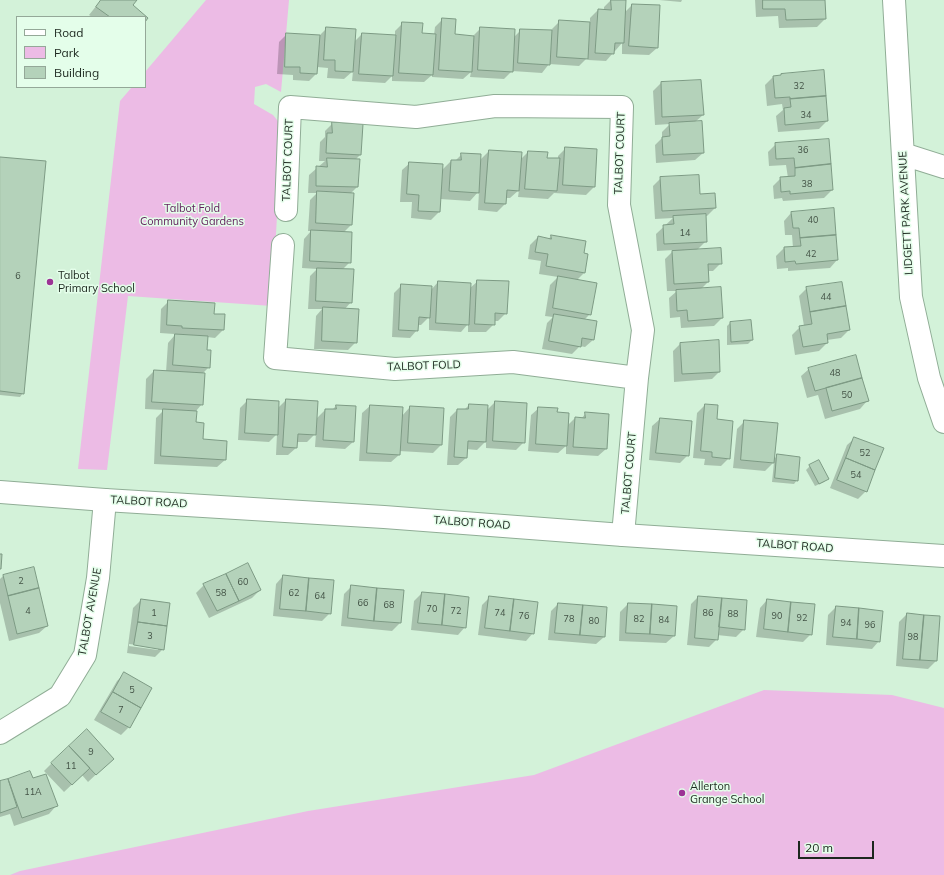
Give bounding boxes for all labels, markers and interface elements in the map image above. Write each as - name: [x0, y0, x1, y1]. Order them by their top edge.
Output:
- legend: [16, 16, 146, 88]
- text: Road: [54, 25, 83, 40]
- text: Park: [54, 45, 79, 60]
- text: Building: [54, 65, 99, 80]
- house number: 32: [794, 81, 804, 91]
- house number: 34: [801, 110, 811, 120]
- street label: TALBOT COURT: [612, 111, 628, 195]
- street label: TALBOT COURT: [280, 118, 296, 202]
- house number: 36: [798, 145, 808, 155]
- street label: LIDGETT PARK AVENUE: [896, 151, 916, 275]
- house number: 38: [802, 179, 812, 189]
- park label: Talbot Fold Community Gardens: [140, 202, 244, 228]
- house number: 40: [808, 215, 818, 225]
- house number: 14: [680, 228, 690, 238]
- house number: 42: [806, 249, 816, 259]
- place label: Talbot Primary School: [58, 269, 135, 295]
- house number: 6: [15, 271, 21, 281]
- marker: Talbot Primary School: [45, 277, 55, 287]
- house number: 44: [821, 292, 831, 302]
- street label: TALBOT FOLD: [387, 358, 461, 374]
- house number: 48: [830, 368, 840, 378]
- house number: 50: [842, 390, 852, 400]
- street label: TALBOT COURT: [619, 431, 639, 515]
- house number: 52: [860, 448, 870, 458]
- house number: 54: [851, 470, 861, 480]
- street label: TALBOT ROAD: [110, 493, 188, 511]
- street label: TALBOT ROAD: [433, 514, 511, 532]
- street label: TALBOT ROAD: [756, 537, 834, 555]
- street label: TALBOT AVENUE: [76, 567, 104, 657]
- house number: 2: [18, 576, 24, 586]
- house number: 60: [238, 577, 248, 587]
- house number: 58: [216, 588, 226, 598]
- house number: 62: [289, 588, 299, 598]
- house number: 64: [315, 591, 325, 601]
- house number: 66: [358, 598, 368, 608]
- house number: 68: [384, 600, 394, 610]
- house number: 70: [427, 604, 437, 614]
- house number: 4: [25, 606, 31, 616]
- house number: 72: [451, 606, 461, 616]
- house number: 1: [151, 608, 157, 618]
- house number: 74: [495, 608, 505, 618]
- house number: 86: [703, 608, 713, 618]
- house number: 88: [728, 609, 738, 619]
- house number: 76: [519, 611, 529, 621]
- house number: 90: [772, 611, 782, 621]
- house number: 92: [797, 613, 807, 623]
- house number: 78: [564, 614, 574, 624]
- house number: 82: [634, 614, 644, 624]
- house number: 84: [659, 615, 669, 625]
- house number: 80: [589, 616, 599, 626]
- house number: 94: [841, 618, 851, 628]
- house number: 96: [865, 620, 875, 630]
- house number: 3: [147, 631, 153, 641]
- house number: 98: [908, 632, 918, 642]
- house number: 5: [129, 685, 135, 695]
- house number: 7: [118, 705, 124, 715]
- house number: 9: [88, 747, 94, 757]
- house number: 11: [66, 761, 76, 771]
- place label: Allerton Grange School: [690, 780, 764, 806]
- house number: 11A: [24, 787, 42, 797]
- marker: Allerton Grange School: [677, 788, 687, 798]
- scale bar: [800, 833, 876, 859]
- text: 20 m: [805, 840, 833, 855]

